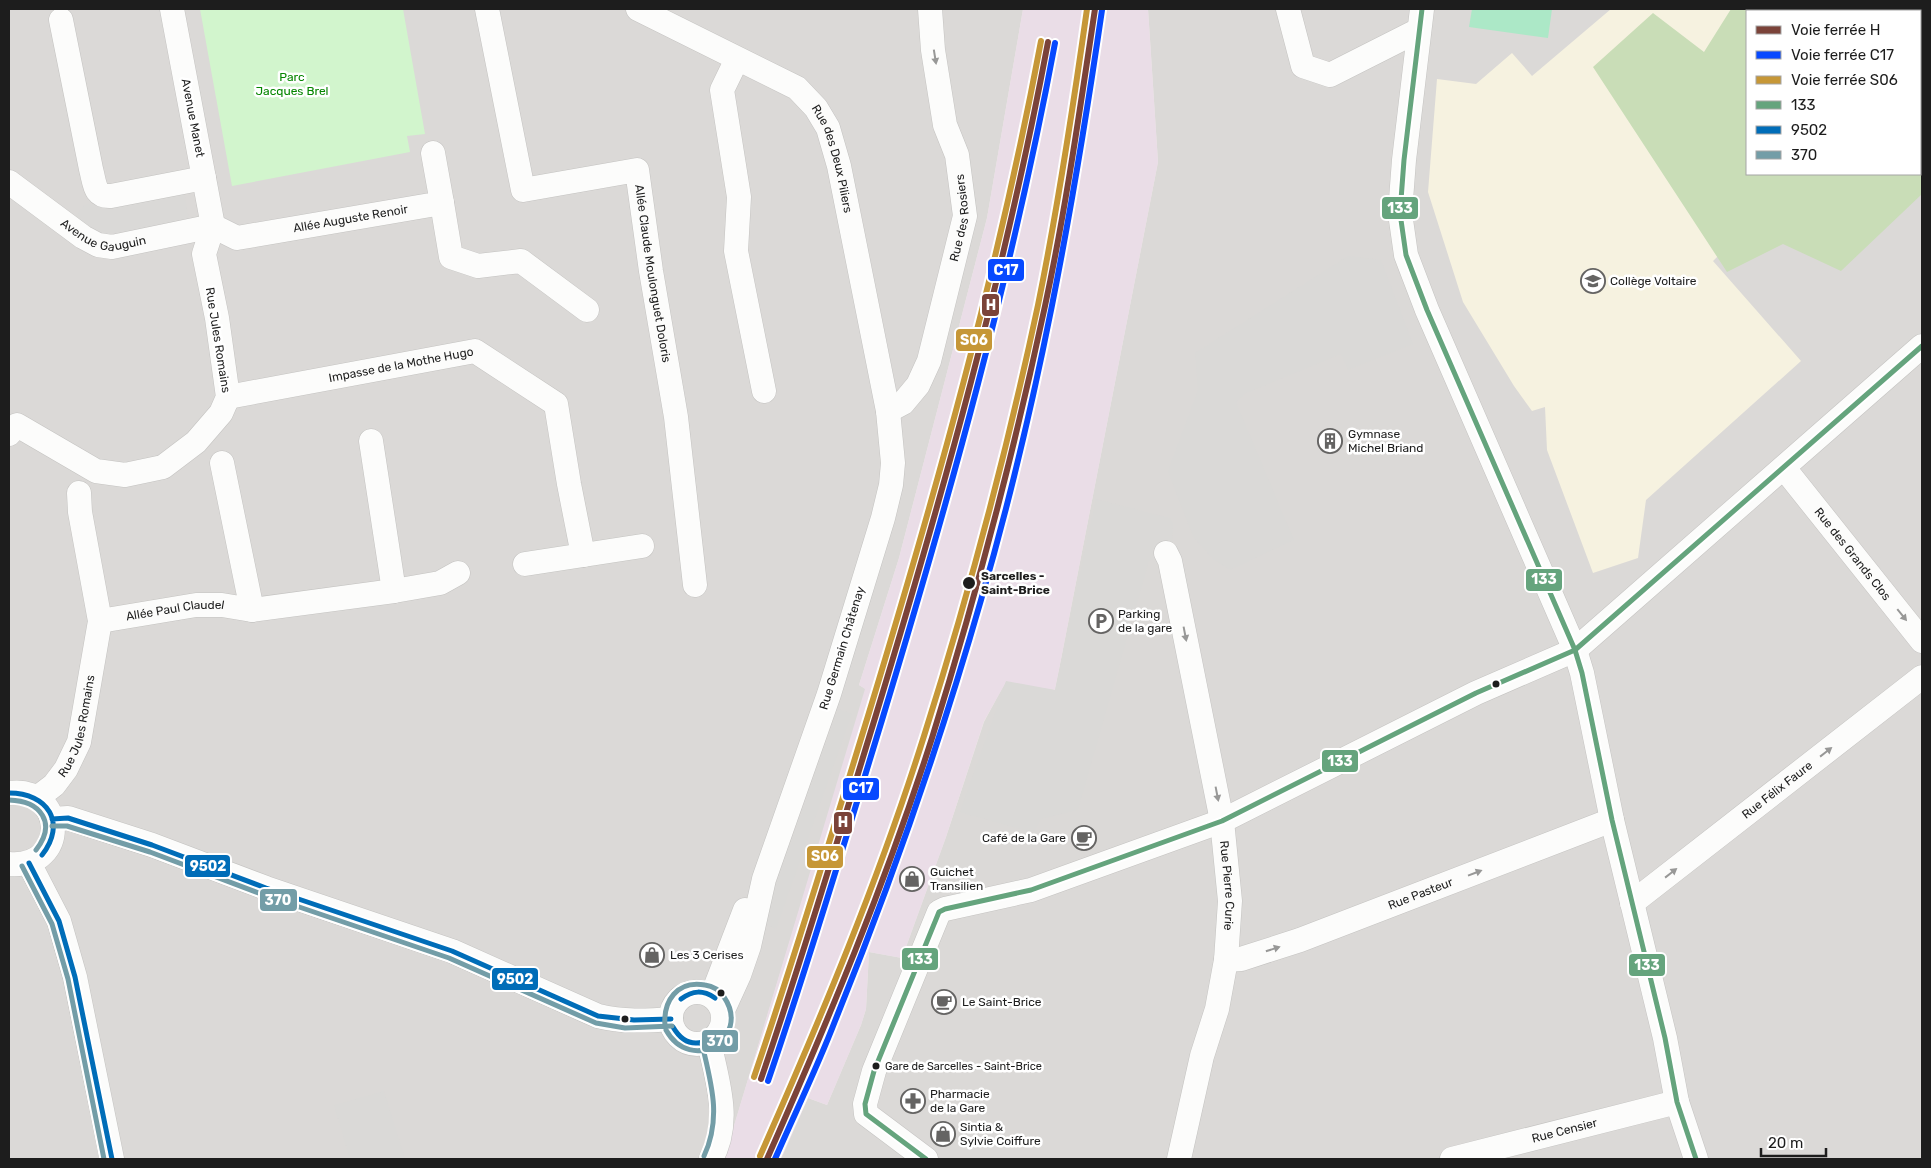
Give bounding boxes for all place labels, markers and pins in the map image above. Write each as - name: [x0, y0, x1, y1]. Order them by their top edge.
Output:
- school or university icon: Collège Voltaire: [1580, 268, 1606, 294]
- place label: Collège Voltaire: [1610, 274, 1697, 288]
- place label: Gymnase Michel Briand: [1348, 427, 1423, 455]
- building icon: Gymnase Michel Briand: [1317, 428, 1343, 454]
- place label: Sarcelles - Saint-Brice: [981, 569, 1050, 597]
- marker: Sarcelles - Saint-Brice: [961, 575, 977, 591]
- place label: Parking de la gare: [1118, 607, 1173, 635]
- parking icon: Parking de la gare: [1088, 608, 1114, 634]
- unlabelled marker: [1491, 679, 1501, 689]
- cafe icon: Café de la Gare: [1071, 825, 1097, 851]
- place label: Café de la Gare: [982, 831, 1066, 845]
- place label: Guichet Transilien: [930, 865, 983, 893]
- shop icon: Guichet Transilien: [899, 866, 925, 892]
- shop icon: Les 3 Cerises: [639, 942, 665, 968]
- place label: Les 3 Cerises: [670, 948, 744, 962]
- unlabelled marker: [716, 988, 726, 998]
- cafe icon: Le Saint-Brice: [931, 989, 957, 1015]
- place label: Le Saint-Brice: [962, 995, 1042, 1009]
- unlabelled marker: [620, 1014, 630, 1024]
- place label: Gare de Sarcelles - Saint-Brice: [885, 1060, 1042, 1073]
- marker: Gare de Sarcelles - Saint-Brice: [871, 1061, 881, 1071]
- place label: Pharmacie de la Gare: [930, 1087, 990, 1115]
- pharmacy icon: Pharmacie de la Gare: [900, 1088, 926, 1114]
- place label: Sintia & Sylvie Coiffure: [960, 1120, 1041, 1148]
- shop icon: Sintia & Sylvie Coiffure: [930, 1121, 956, 1147]

